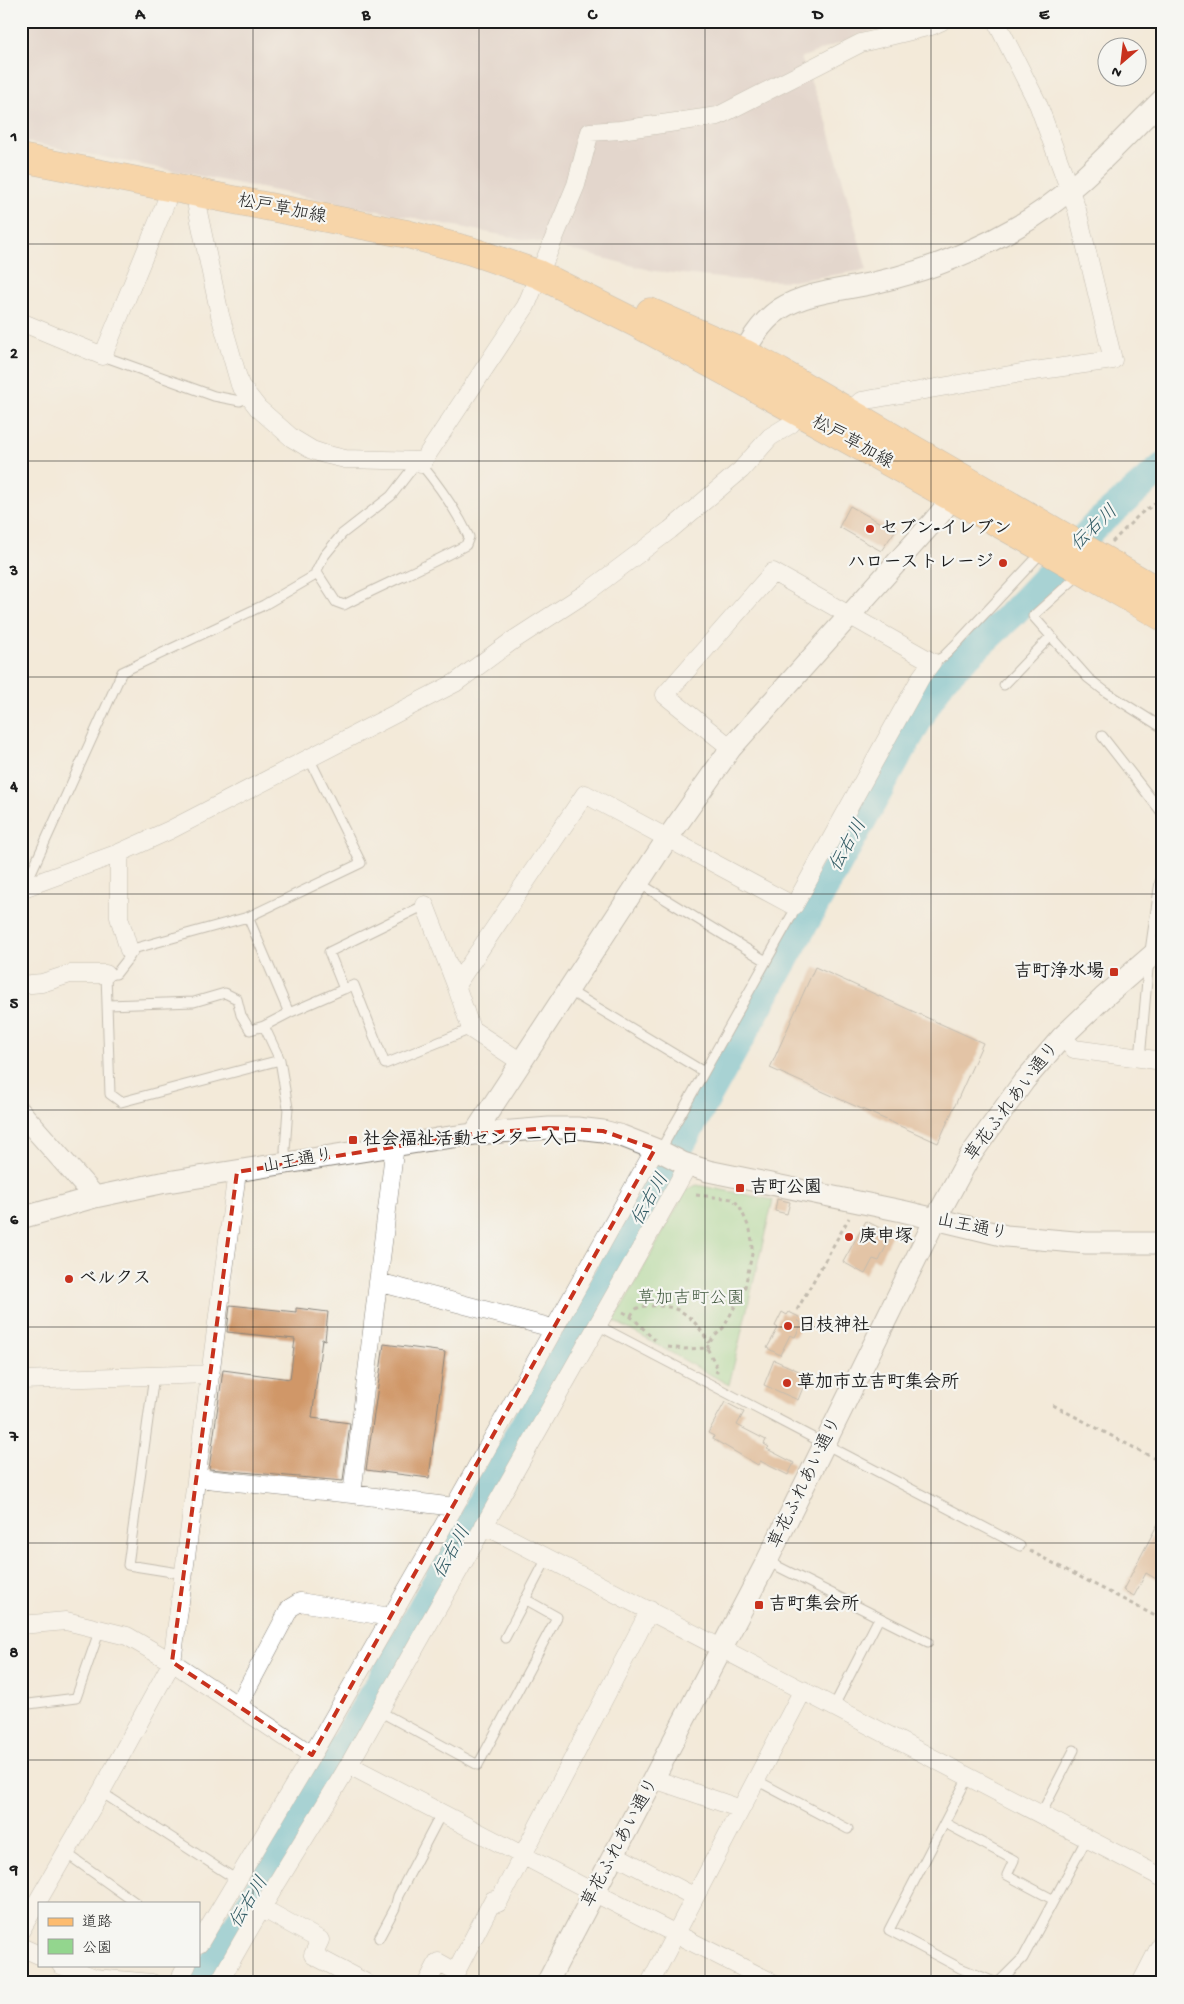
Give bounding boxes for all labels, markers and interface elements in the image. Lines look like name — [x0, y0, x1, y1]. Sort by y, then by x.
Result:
text: A — [134, 7, 146, 26]
text: B — [361, 7, 371, 26]
text: C — [587, 7, 598, 26]
text: D — [811, 7, 824, 26]
text: E — [1039, 7, 1050, 26]
north arrow — [1096, 38, 1146, 88]
text: N — [1109, 62, 1125, 81]
text: 1 — [10, 129, 17, 148]
street label: 松戸草加線 — [236, 190, 328, 229]
text: 2 — [10, 346, 18, 365]
street label: 松戸草加線 — [808, 411, 897, 474]
water label: 伝右川 — [1067, 501, 1123, 557]
place label: セブン-イレブン — [880, 518, 1012, 540]
marker: セブン-イレブン — [864, 523, 876, 535]
place label: ハローストレージ — [848, 553, 993, 574]
marker: ハローストレージ — [997, 557, 1009, 569]
text: 3 — [9, 563, 18, 582]
text: 4 — [9, 779, 18, 798]
water label: 伝右川 — [825, 815, 873, 877]
place label: 吉町浄水場 — [1014, 961, 1104, 983]
marker: 吉町浄水場 — [1108, 966, 1120, 978]
text: 5 — [10, 996, 19, 1015]
street label: 草花ふれあい通り — [960, 1038, 1065, 1166]
place label: 社会福祉活動センター入口 — [363, 1129, 579, 1151]
marker: 社会福祉活動センター入口 — [347, 1134, 359, 1146]
street label: 山王通り — [261, 1145, 335, 1179]
water label: 伝右川 — [627, 1169, 675, 1231]
place label: 吉町公園 — [750, 1177, 822, 1199]
marker: 吉町公園 — [734, 1182, 746, 1194]
street label: 山王通り — [935, 1210, 1009, 1246]
text: 6 — [10, 1212, 19, 1231]
place label: 庚申塚 — [859, 1226, 913, 1248]
marker: 庚申塚 — [843, 1231, 855, 1243]
place label: ベルクス — [79, 1269, 151, 1290]
marker: ベルクス — [63, 1273, 75, 1285]
park label: 草加吉町公園 — [637, 1288, 745, 1310]
place label: 日枝神社 — [798, 1315, 870, 1337]
marker: 日枝神社 — [782, 1320, 794, 1332]
place label: 草加市立吉町集会所 — [797, 1372, 959, 1394]
marker: 草加市立吉町集会所 — [781, 1377, 793, 1389]
street label: 草花ふれあい通り — [764, 1413, 847, 1552]
text: 7 — [9, 1429, 19, 1448]
water label: 伝右川 — [429, 1522, 477, 1584]
place label: 吉町集会所 — [769, 1594, 859, 1616]
marker: 吉町集会所 — [753, 1599, 765, 1611]
text: 8 — [10, 1645, 19, 1664]
street label: 草花ふれあい通り — [577, 1774, 664, 1912]
text: 9 — [9, 1862, 18, 1881]
water label: 伝右川 — [225, 1873, 275, 1933]
legend — [38, 1902, 200, 1966]
text: 道路 — [82, 1914, 112, 1932]
text: 公園 — [82, 1940, 112, 1958]

